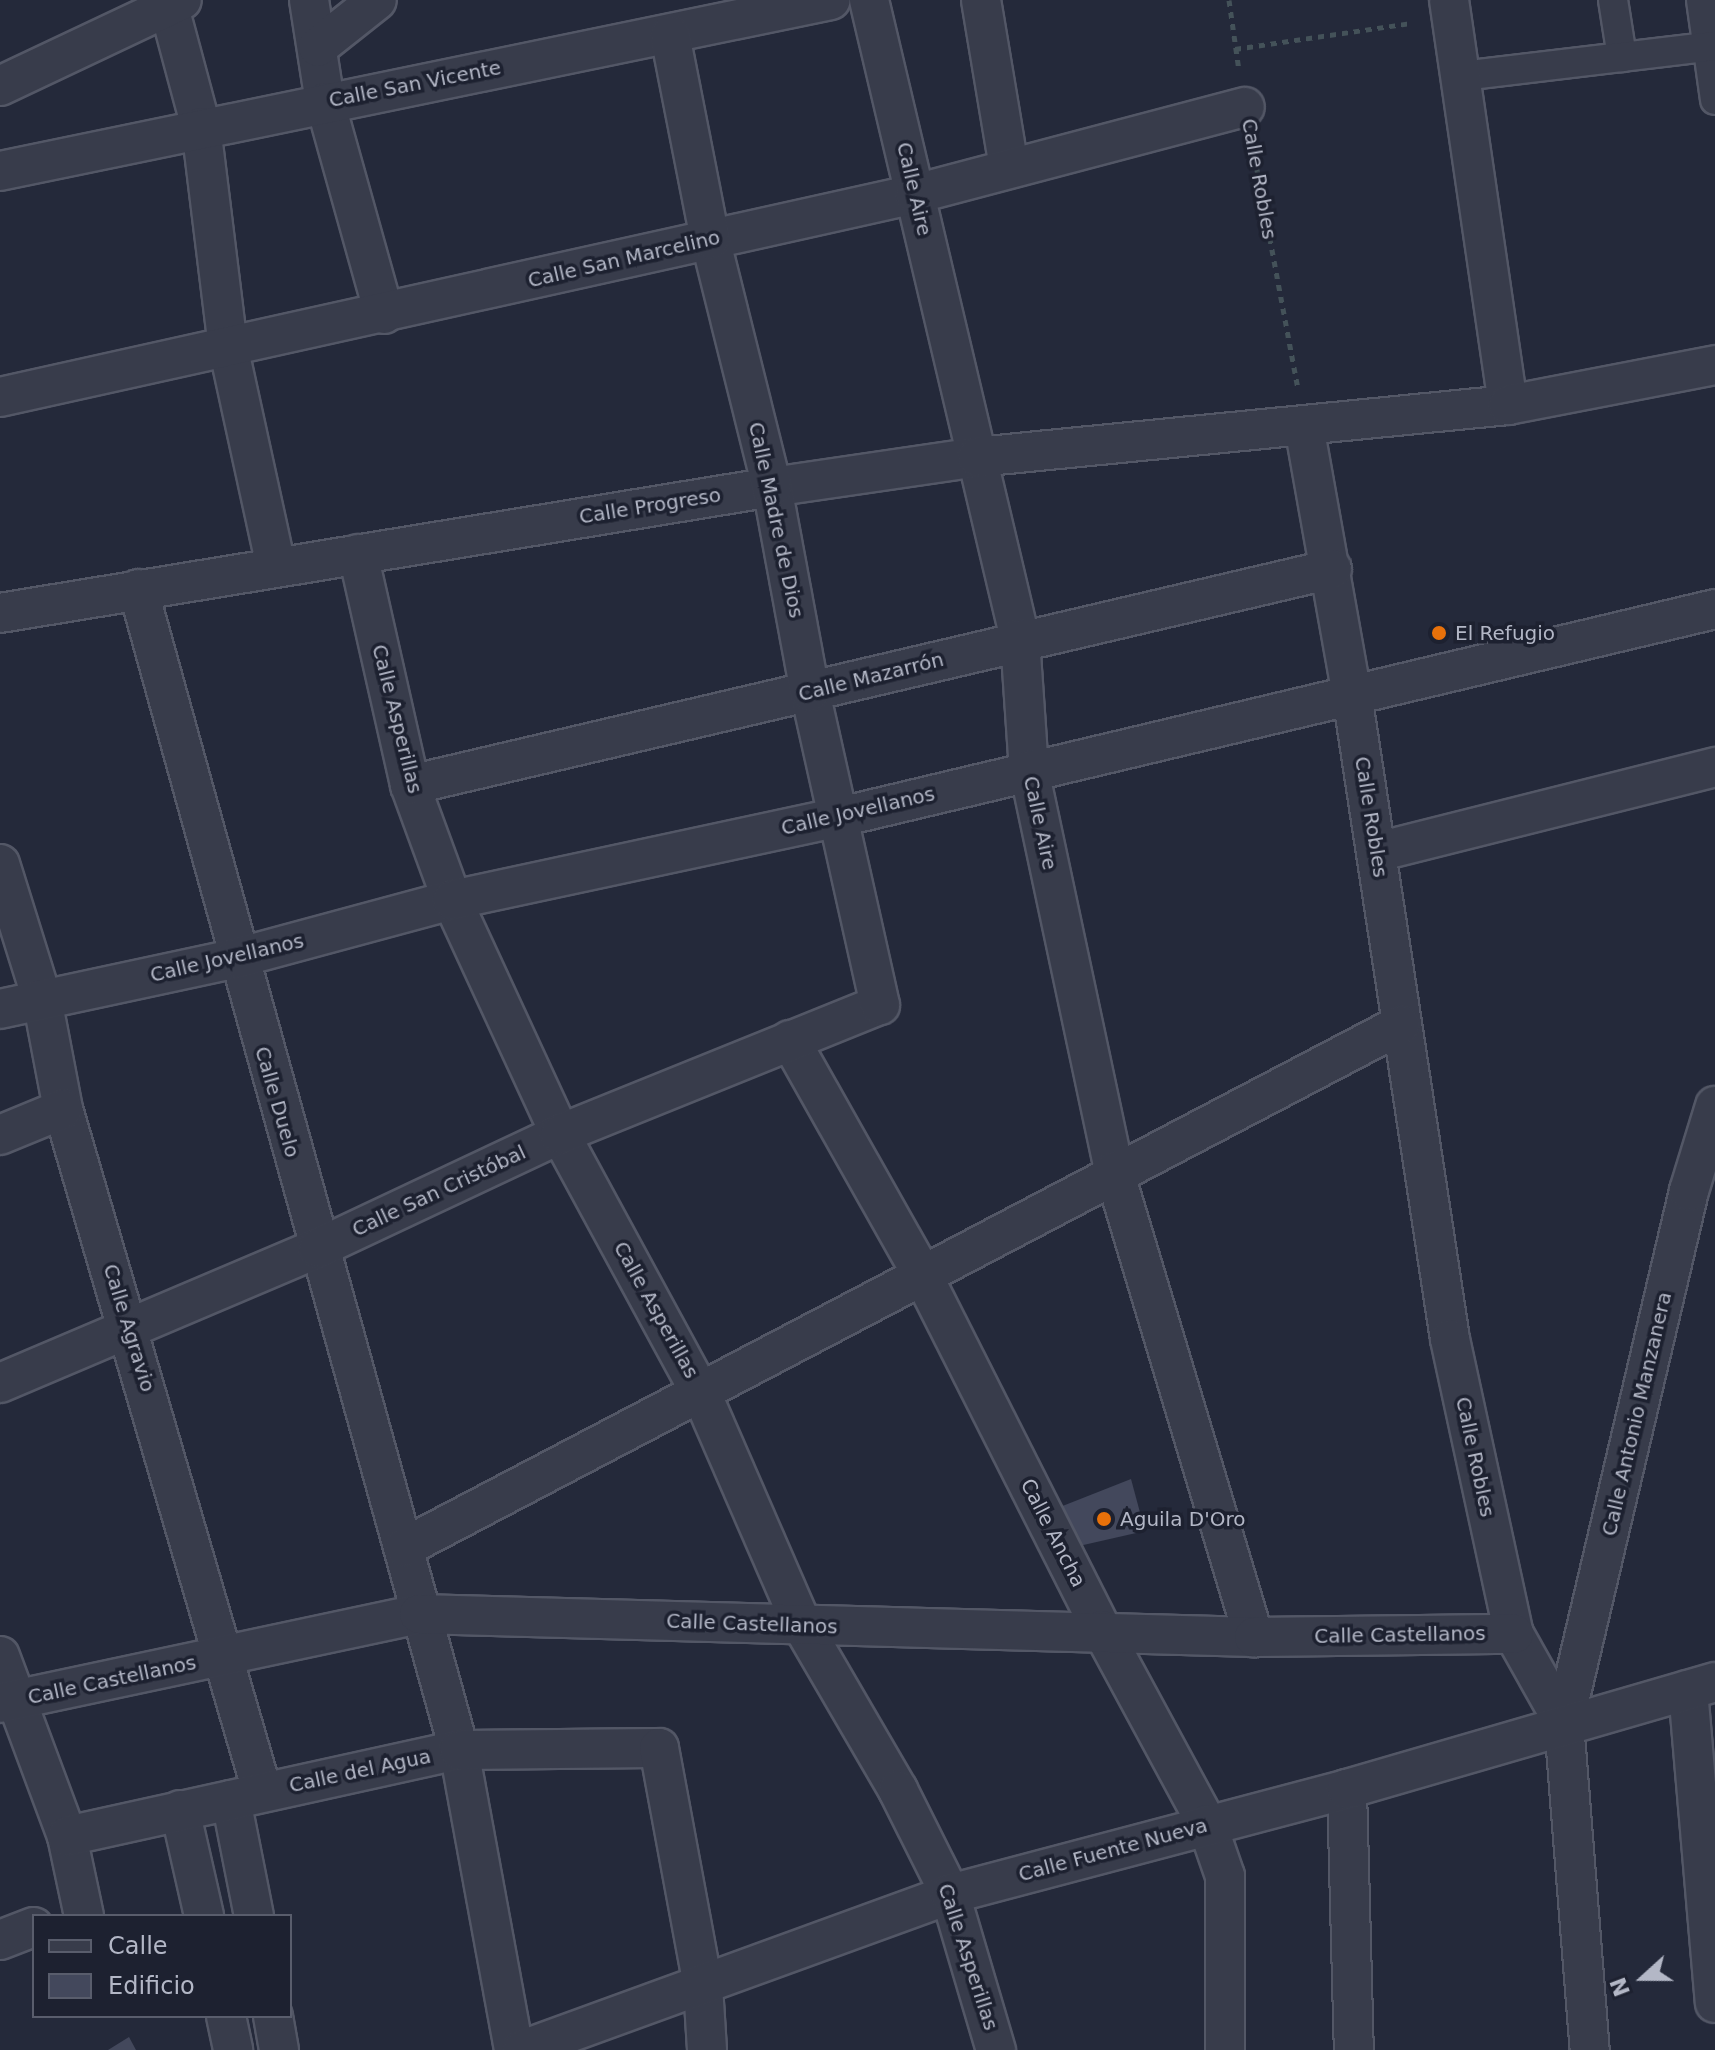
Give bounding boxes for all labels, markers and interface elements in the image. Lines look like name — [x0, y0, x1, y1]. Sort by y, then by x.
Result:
street label: Calle San Vicente — [327, 56, 503, 112]
street label: Calle Robles — [1237, 117, 1281, 241]
street label: Calle Aire — [892, 140, 936, 238]
street label: Calle San Marcelino — [526, 225, 722, 293]
street label: Calle Madre de Dios — [744, 420, 808, 620]
street label: Calle Progreso — [577, 483, 723, 529]
place label: El Refugio — [1455, 621, 1555, 645]
marker: El Refugio — [1430, 624, 1448, 642]
street label: Calle Asperillas — [367, 642, 427, 796]
street label: Calle Mazarrón — [796, 647, 946, 707]
street label: Calle Robles — [1350, 755, 1392, 879]
street label: Calle Aire — [1018, 774, 1062, 872]
street label: Calle Jovellanos — [779, 782, 937, 840]
street label: Calle Jovellanos — [148, 929, 306, 987]
street label: Calle Duelo — [250, 1044, 304, 1160]
street label: Calle San Cristóbal — [348, 1140, 530, 1242]
street label: Calle Asperillas — [608, 1237, 704, 1383]
street label: Calle Agravio — [98, 1261, 160, 1395]
street label: Calle Antonio Manzanera — [1597, 1290, 1677, 1538]
street label: Calle Robles — [1451, 1395, 1499, 1519]
street label: Calle Ancha — [1015, 1475, 1091, 1591]
place label: Aguila D'Oro — [1120, 1507, 1245, 1531]
marker: Aguila D'Oro — [1095, 1510, 1113, 1528]
street label: Calle Castellanos — [666, 1609, 838, 1639]
street label: Calle Castellanos — [1314, 1622, 1486, 1648]
street label: Calle Castellanos — [26, 1650, 198, 1710]
street label: Calle del Agua — [287, 1744, 433, 1798]
street label: Calle Fuente Nueva — [1016, 1813, 1210, 1887]
street label: Calle Asperillas — [933, 1881, 1003, 2033]
legend — [32, 1914, 292, 2018]
text: Calle — [108, 1932, 168, 1960]
north arrow — [1603, 1938, 1683, 2018]
text: Edificio — [108, 1972, 195, 2000]
text: N — [1605, 1974, 1635, 2000]

